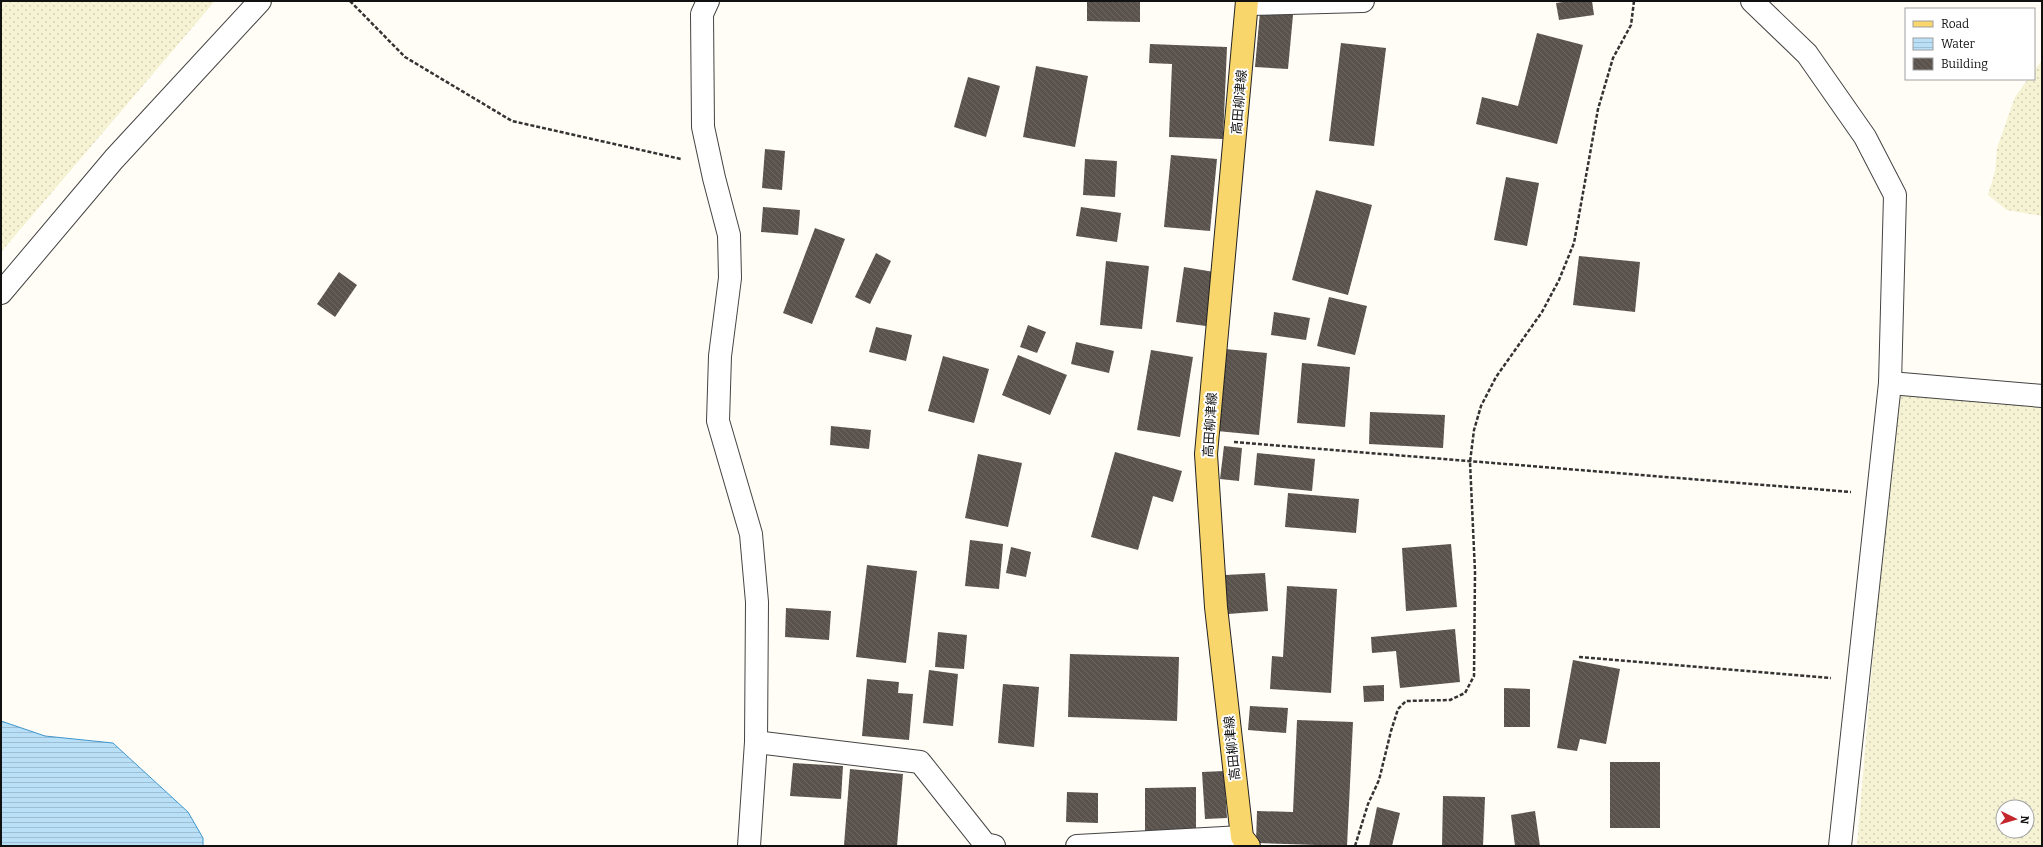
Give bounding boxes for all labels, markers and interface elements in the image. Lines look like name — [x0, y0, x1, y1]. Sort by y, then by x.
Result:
legend — [1905, 8, 2035, 80]
text: Road — [1941, 17, 1969, 31]
text: Water — [1941, 37, 1976, 51]
text: Building — [1941, 57, 1988, 71]
street label: 高田柳津線 — [1229, 69, 1249, 135]
street label: 高田柳津線 — [1200, 392, 1220, 458]
street label: 高田柳津線 — [1221, 715, 1243, 781]
north arrow — [1995, 799, 2035, 839]
text: N — [2018, 815, 2031, 825]

